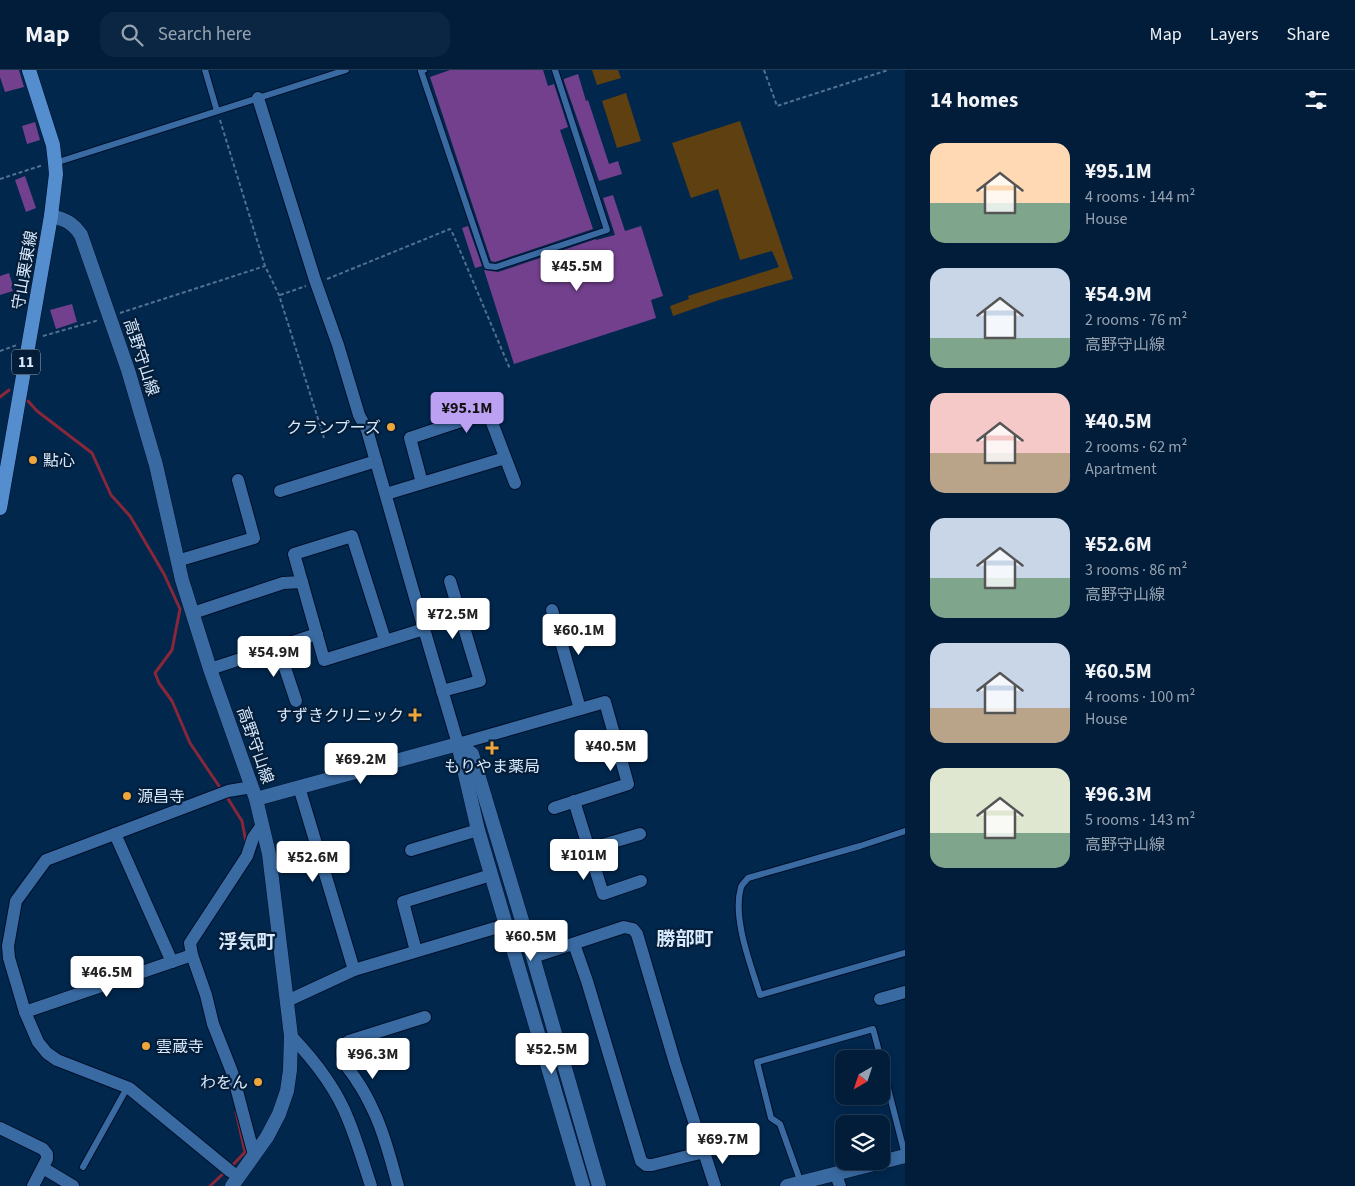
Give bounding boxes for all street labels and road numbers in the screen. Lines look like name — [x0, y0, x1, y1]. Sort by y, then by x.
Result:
street label: 守山栗東線 — [7, 229, 43, 311]
street label: 高野守山線 — [118, 316, 164, 399]
road number: 11 — [12, 350, 40, 374]
street label: 高野守山線 — [232, 704, 278, 787]

